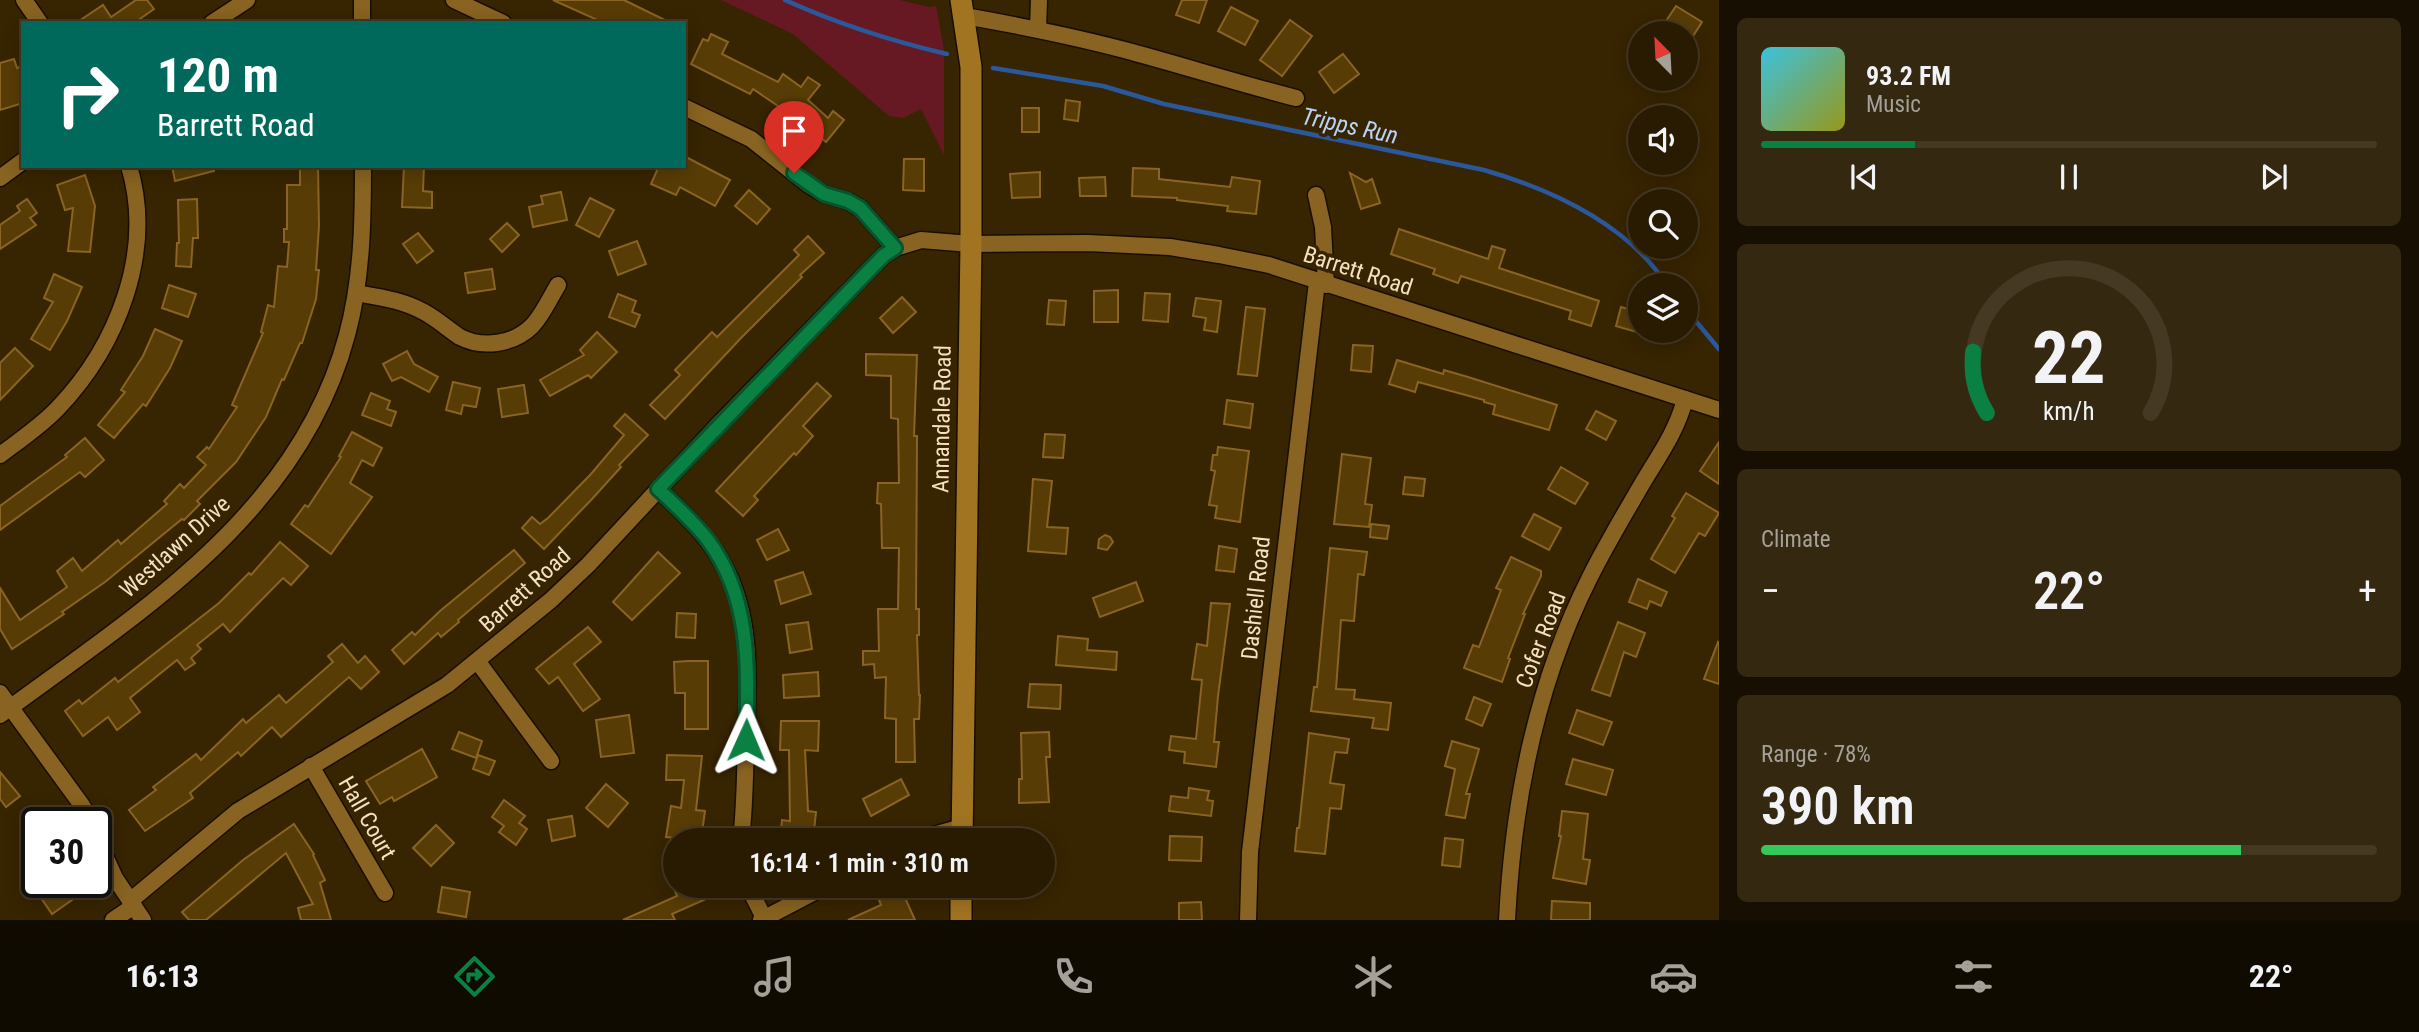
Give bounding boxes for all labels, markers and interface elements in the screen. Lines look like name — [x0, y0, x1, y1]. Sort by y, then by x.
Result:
north arrow — [1628, 21, 1698, 91]
map controls — [1628, 21, 1698, 343]
text: 120 m — [157, 47, 279, 104]
icon: right — [42, 49, 133, 140]
text: 93.2 FM — [1866, 61, 1951, 91]
text: Music — [1866, 91, 1921, 118]
pin — [764, 101, 824, 173]
water label: Tripps Run — [1299, 102, 1401, 150]
button: sound — [1628, 105, 1698, 175]
text: Barrett Road — [157, 106, 315, 144]
icon: arrive — [775, 112, 813, 150]
icon: previous — [1845, 158, 1883, 196]
icon: pause — [2050, 158, 2088, 196]
icon: next — [2255, 158, 2293, 196]
button: search — [1628, 189, 1698, 259]
street label: Barrett Road — [1300, 241, 1416, 301]
button: layers — [1628, 273, 1698, 343]
text: 22 — [2032, 316, 2106, 402]
street label: Annandale Road — [927, 345, 957, 493]
text: km/h — [2043, 397, 2095, 426]
street label: Westlawn Drive — [114, 491, 236, 603]
text: Climate — [1761, 526, 1831, 553]
street label: Dashiell Road — [1236, 535, 1276, 661]
street label: Barrett Road — [474, 542, 576, 638]
text: 22° — [2033, 561, 2105, 622]
text: − — [1761, 569, 1780, 613]
text: + — [2358, 569, 2377, 613]
street label: Cofer Road — [1510, 588, 1572, 692]
position arrow — [709, 703, 783, 777]
text: Range · 78% — [1761, 741, 1871, 768]
street label: Hall Court — [333, 772, 401, 864]
text: 390 km — [1761, 776, 1915, 837]
speed limit sign: 30 — [21, 807, 112, 898]
text: 16:14 · 1 min · 310 m — [749, 848, 969, 878]
icon: directions — [450, 952, 499, 1001]
icon: music — [750, 952, 799, 1001]
icon: phone — [1049, 952, 1098, 1001]
icon: climate — [1349, 952, 1398, 1001]
icon: car — [1649, 952, 1698, 1001]
icon: filters — [1949, 952, 1998, 1001]
text: 16:13 — [125, 957, 199, 995]
text: 22° — [2249, 957, 2294, 995]

